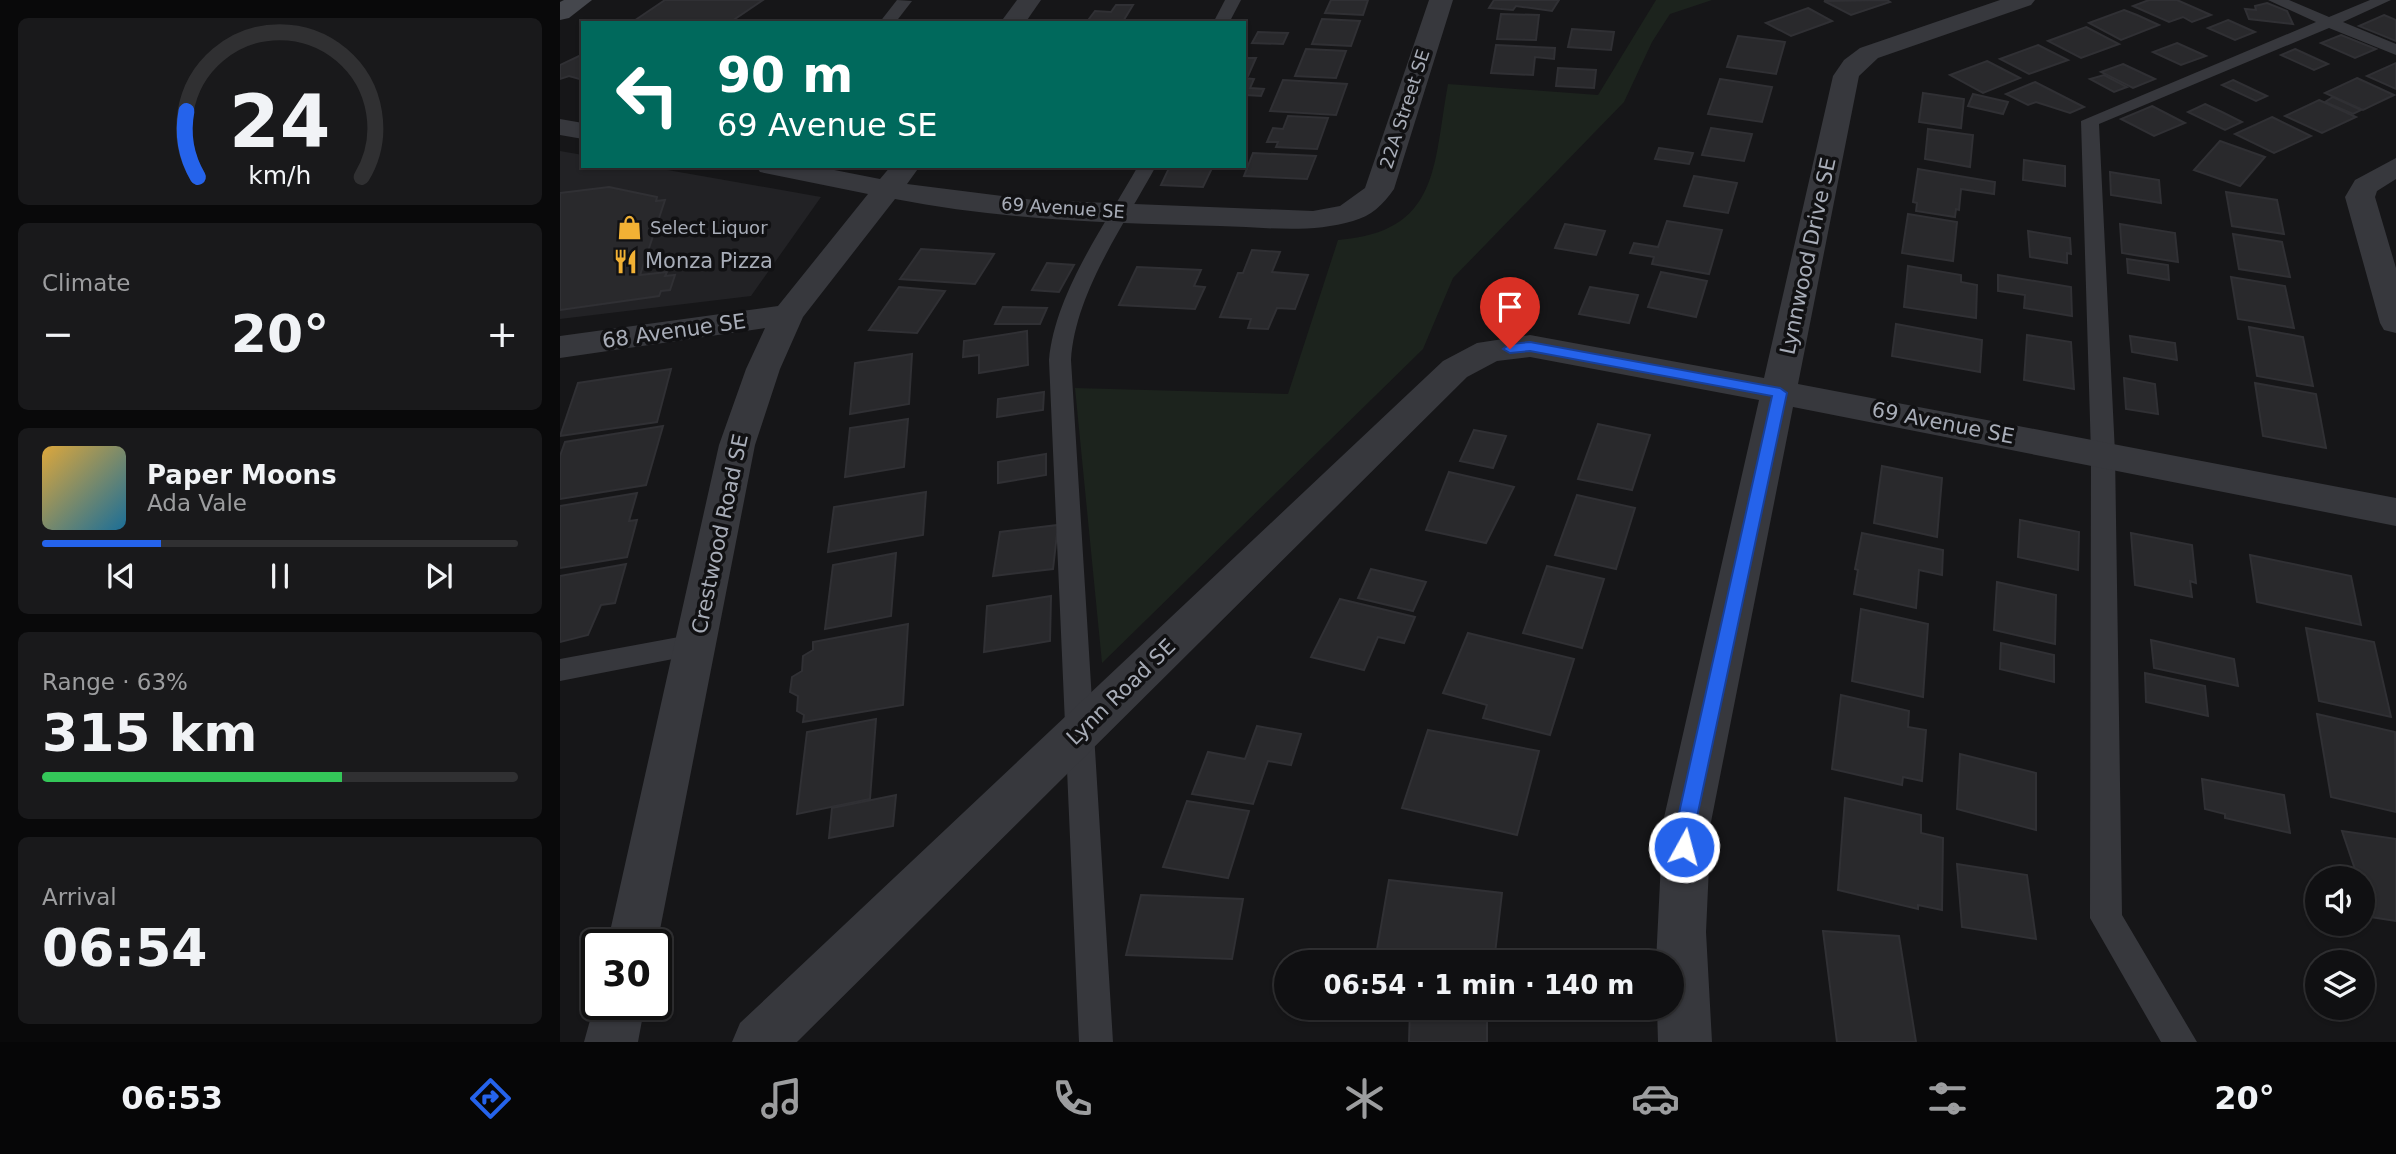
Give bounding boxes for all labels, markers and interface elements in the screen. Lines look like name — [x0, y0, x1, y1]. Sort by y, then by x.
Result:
text: 90 m — [717, 47, 853, 104]
street label: 22A Street SE — [1375, 47, 1434, 171]
icon: left — [602, 49, 693, 140]
text: 24 — [229, 80, 331, 165]
text: 69 Avenue SE — [717, 106, 937, 144]
street label: Lynnwood Drive SE — [1775, 155, 1841, 357]
text: km/h — [248, 161, 312, 190]
street label: 69 Avenue SE — [1000, 193, 1126, 222]
shop icon: Select Liquor — [616, 214, 644, 242]
place label: Select Liquor — [650, 217, 768, 238]
restaurant icon: Monza Pizza — [611, 247, 639, 275]
place label: Monza Pizza — [645, 249, 773, 273]
text: Climate — [42, 270, 131, 296]
pin — [1480, 277, 1540, 349]
icon: arrive — [1491, 288, 1529, 326]
text: 20° — [231, 304, 329, 364]
street label: 68 Avenue SE — [601, 309, 747, 353]
text: − — [42, 312, 74, 356]
text: + — [486, 312, 518, 356]
street label: 69 Avenue SE — [1870, 397, 2016, 449]
street label: Crestwood Road SE — [687, 432, 753, 636]
text: Paper Moons — [147, 460, 337, 490]
text: Ada Vale — [147, 490, 247, 516]
icon: previous — [102, 557, 140, 595]
icon: pause — [261, 557, 299, 595]
icon: next — [420, 557, 458, 595]
street label: Lynn Road SE — [1062, 634, 1180, 750]
text: Range · 63% — [42, 669, 188, 695]
text: 315 km — [42, 703, 257, 763]
position arrow — [1647, 810, 1721, 884]
map controls — [2305, 866, 2375, 1020]
button: sound — [2305, 866, 2375, 936]
text: Arrival — [42, 884, 117, 910]
text: 06:54 — [42, 918, 208, 978]
speed limit sign: 30 — [581, 929, 672, 1020]
button: layers — [2305, 950, 2375, 1020]
text: 06:54 · 1 min · 140 m — [1324, 970, 1634, 1000]
icon: directions — [466, 1074, 515, 1123]
icon: music — [757, 1074, 806, 1123]
icon: phone — [1048, 1074, 1097, 1123]
icon: climate — [1340, 1074, 1389, 1123]
icon: car — [1631, 1074, 1680, 1123]
icon: filters — [1923, 1074, 1972, 1123]
text: 06:53 — [121, 1079, 223, 1117]
text: 20° — [2214, 1079, 2275, 1117]

